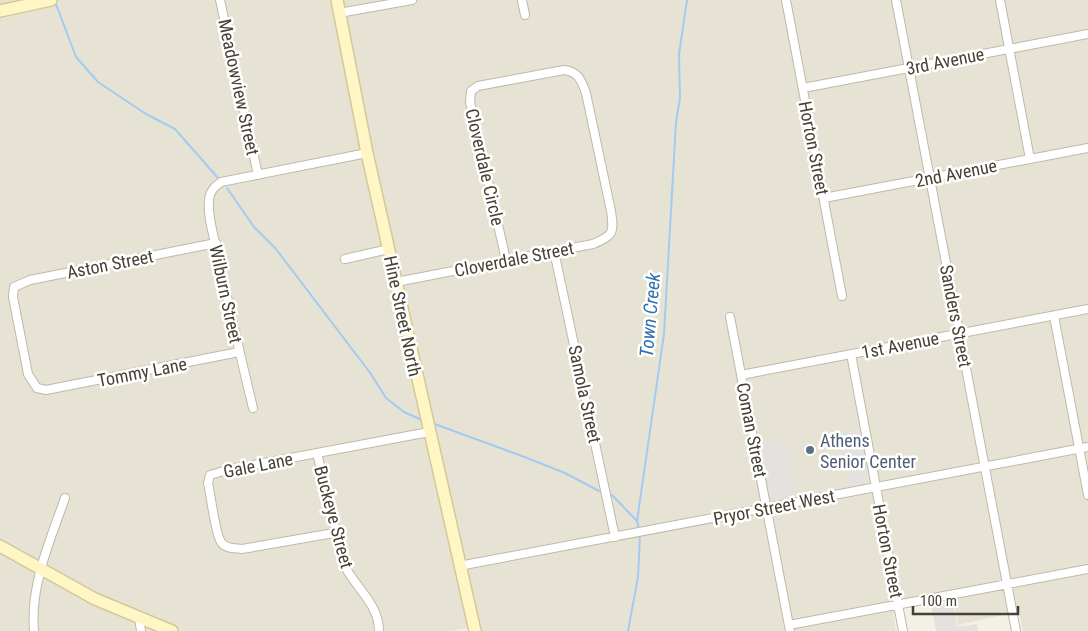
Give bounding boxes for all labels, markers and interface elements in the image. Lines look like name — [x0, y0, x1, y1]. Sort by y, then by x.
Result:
street label: Meadowview Street — [214, 17, 264, 157]
street label: 3rd Avenue — [904, 43, 986, 79]
street label: Horton Street — [795, 99, 833, 197]
street label: Cloverdale Circle — [461, 106, 509, 228]
street label: 2nd Avenue — [914, 155, 998, 191]
street label: Cloverdale Street — [453, 237, 575, 281]
street label: Wilburn Street — [205, 243, 247, 345]
street label: Aston Street — [65, 245, 155, 283]
street label: Hine Street North — [380, 254, 426, 378]
street label: Sanders Street — [936, 263, 976, 369]
water label: Town Creek — [635, 271, 665, 358]
street label: 1st Avenue — [860, 327, 940, 363]
street label: Samola Street — [564, 343, 606, 445]
street label: Tommy Lane — [96, 353, 188, 391]
street label: Coman Street — [732, 381, 772, 479]
place label: Athens Senior Center — [820, 430, 916, 472]
marker: Athens Senior Center — [804, 444, 816, 456]
street label: Gale Lane — [221, 448, 295, 482]
street label: Buckeye Street — [310, 463, 358, 571]
street label: Pryor Street West — [711, 485, 837, 529]
street label: Horton Street — [869, 502, 907, 600]
scale bar — [913, 584, 1018, 616]
text: 100 m — [920, 592, 957, 610]

